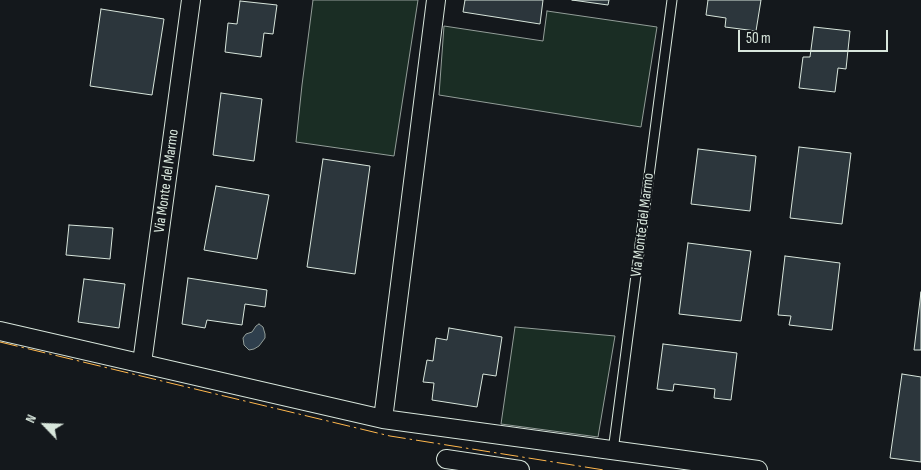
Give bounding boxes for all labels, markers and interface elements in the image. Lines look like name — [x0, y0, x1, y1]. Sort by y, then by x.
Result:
scale bar — [741, 20, 891, 52]
text: 50 m — [746, 29, 771, 48]
street label: Via Monte del Marmo — [151, 128, 183, 234]
street label: Via Monte del Marmo — [628, 172, 658, 278]
north arrow — [20, 400, 70, 450]
text: N — [22, 412, 40, 426]

